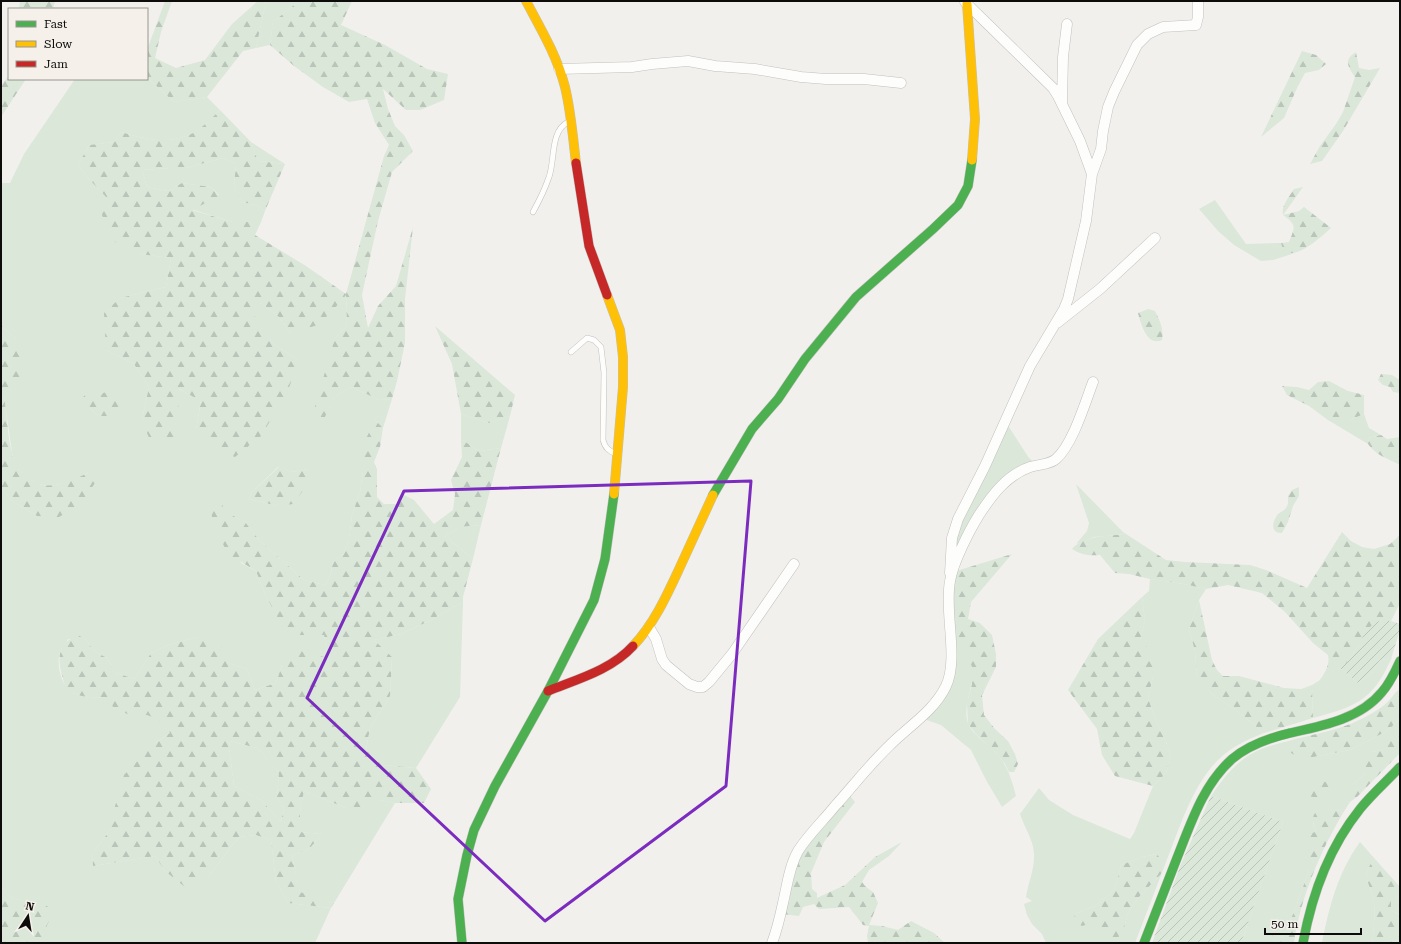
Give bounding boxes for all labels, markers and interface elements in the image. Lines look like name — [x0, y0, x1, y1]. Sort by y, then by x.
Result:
legend — [8, 8, 148, 80]
text: Fast — [44, 17, 68, 31]
text: Slow — [44, 37, 72, 51]
text: Jam — [44, 57, 68, 71]
north arrow — [8, 896, 48, 936]
text: N — [24, 899, 36, 914]
scale bar — [1265, 910, 1361, 936]
text: 50 m — [1271, 917, 1298, 931]

